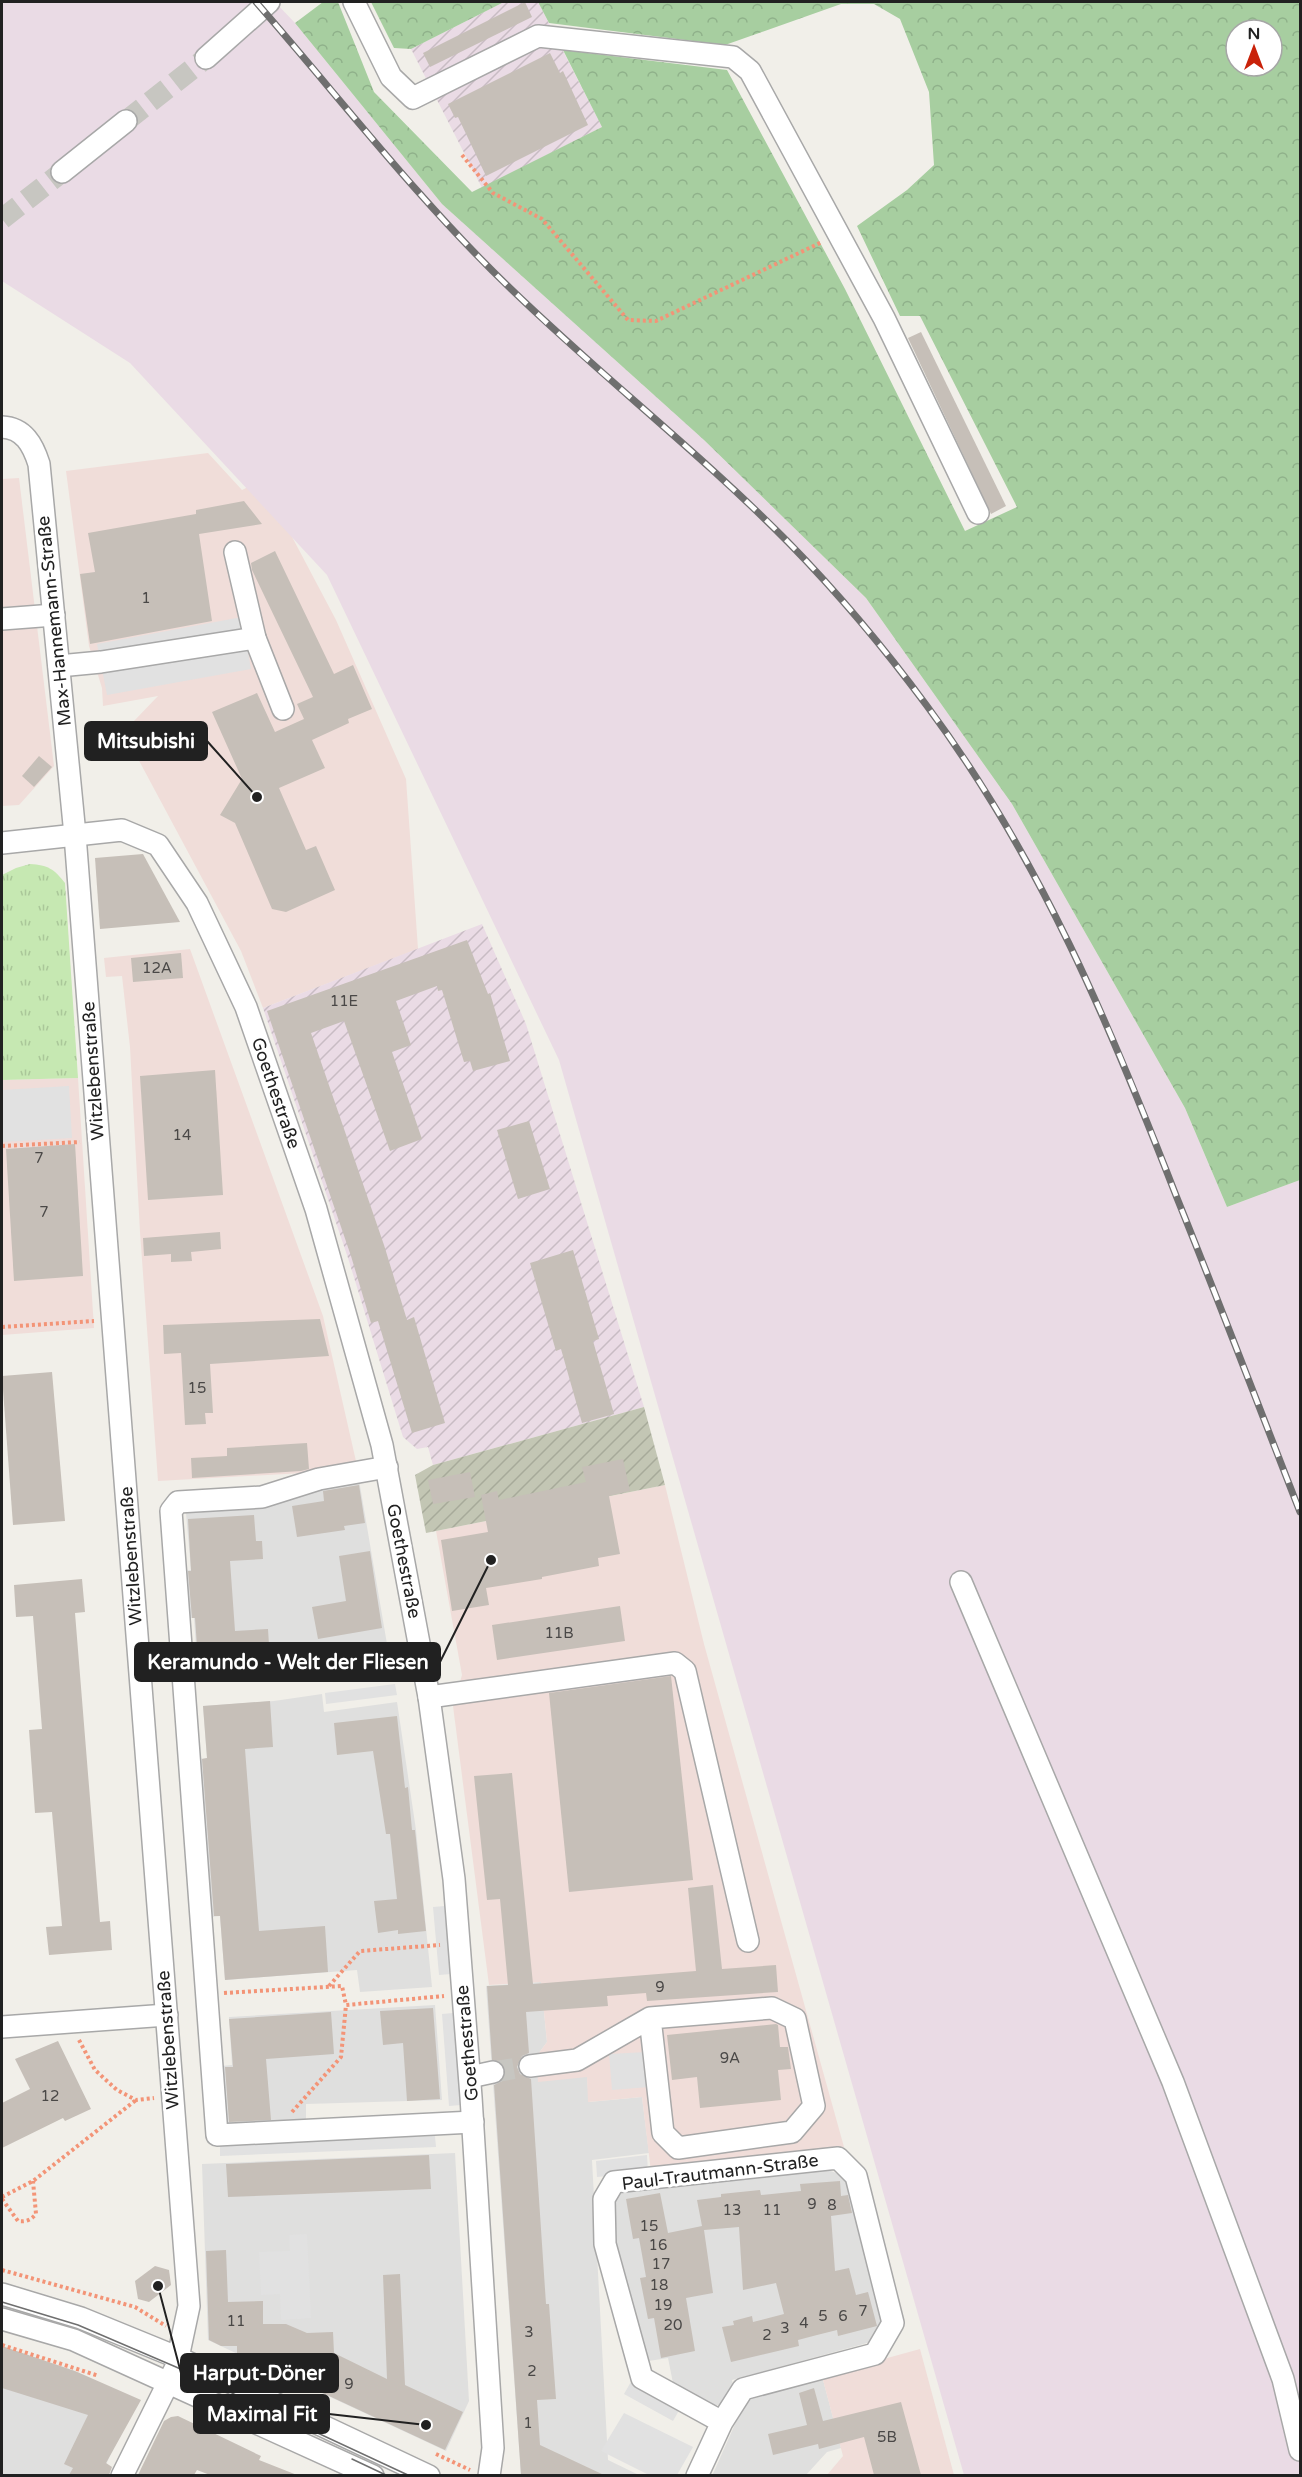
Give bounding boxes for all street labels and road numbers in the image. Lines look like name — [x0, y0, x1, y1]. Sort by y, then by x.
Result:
street label: Max-Hannemann-Straße — [32, 515, 76, 727]
street label: Witzlebenstraße — [77, 1001, 109, 1141]
street label: Goethestraße — [247, 1034, 305, 1152]
street label: Witzlebenstraße — [115, 1486, 147, 1626]
street label: Goethestraße — [382, 1502, 426, 1620]
street label: Witzlebenstraße — [152, 1970, 184, 2110]
street label: Goethestraße — [451, 1984, 483, 2102]
street label: Paul-Trautmann-Straße — [620, 2149, 820, 2195]

